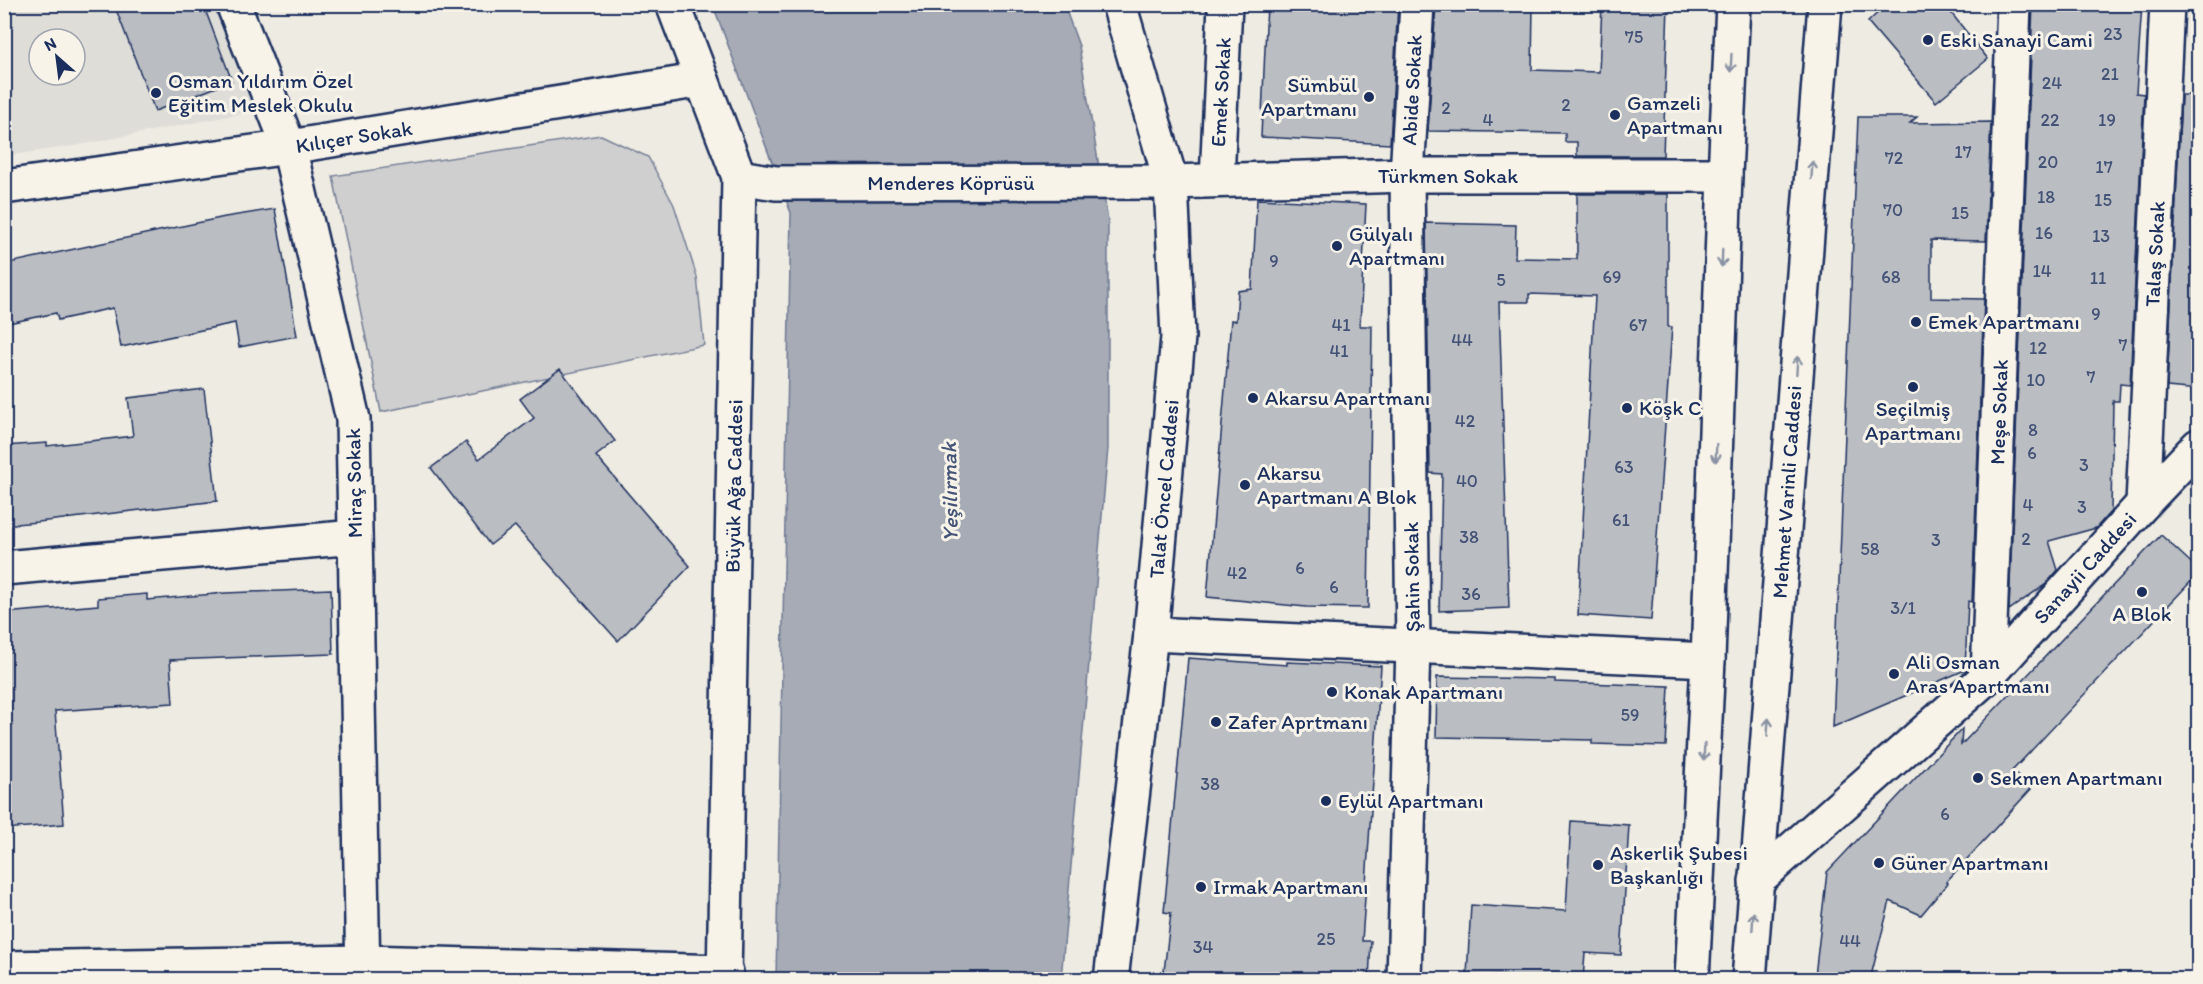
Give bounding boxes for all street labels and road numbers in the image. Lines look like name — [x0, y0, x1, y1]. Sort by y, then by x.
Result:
street label: Abide Sokak — [1396, 34, 1427, 146]
street label: Emek Sokak — [1205, 36, 1236, 147]
street label: Kılıçer Sokak — [294, 115, 414, 158]
street label: Türkmen Sokak — [1378, 163, 1518, 188]
street label: Menderes Köprüsü — [867, 170, 1035, 195]
street label: Talaş Sokak — [2139, 200, 2170, 308]
street label: Meşe Sokak — [1984, 359, 2013, 465]
street label: Mehmet Varinli Caddesi — [1767, 385, 1806, 599]
street label: Büyük Ağa Caddesi — [719, 399, 748, 573]
street label: Talat Öncel Caddesi — [1143, 399, 1184, 579]
street label: Miraç Sokak — [340, 428, 367, 538]
street label: Sanayii Caddesi — [2028, 507, 2141, 629]
street label: Şahin Sokak — [1398, 521, 1425, 632]

